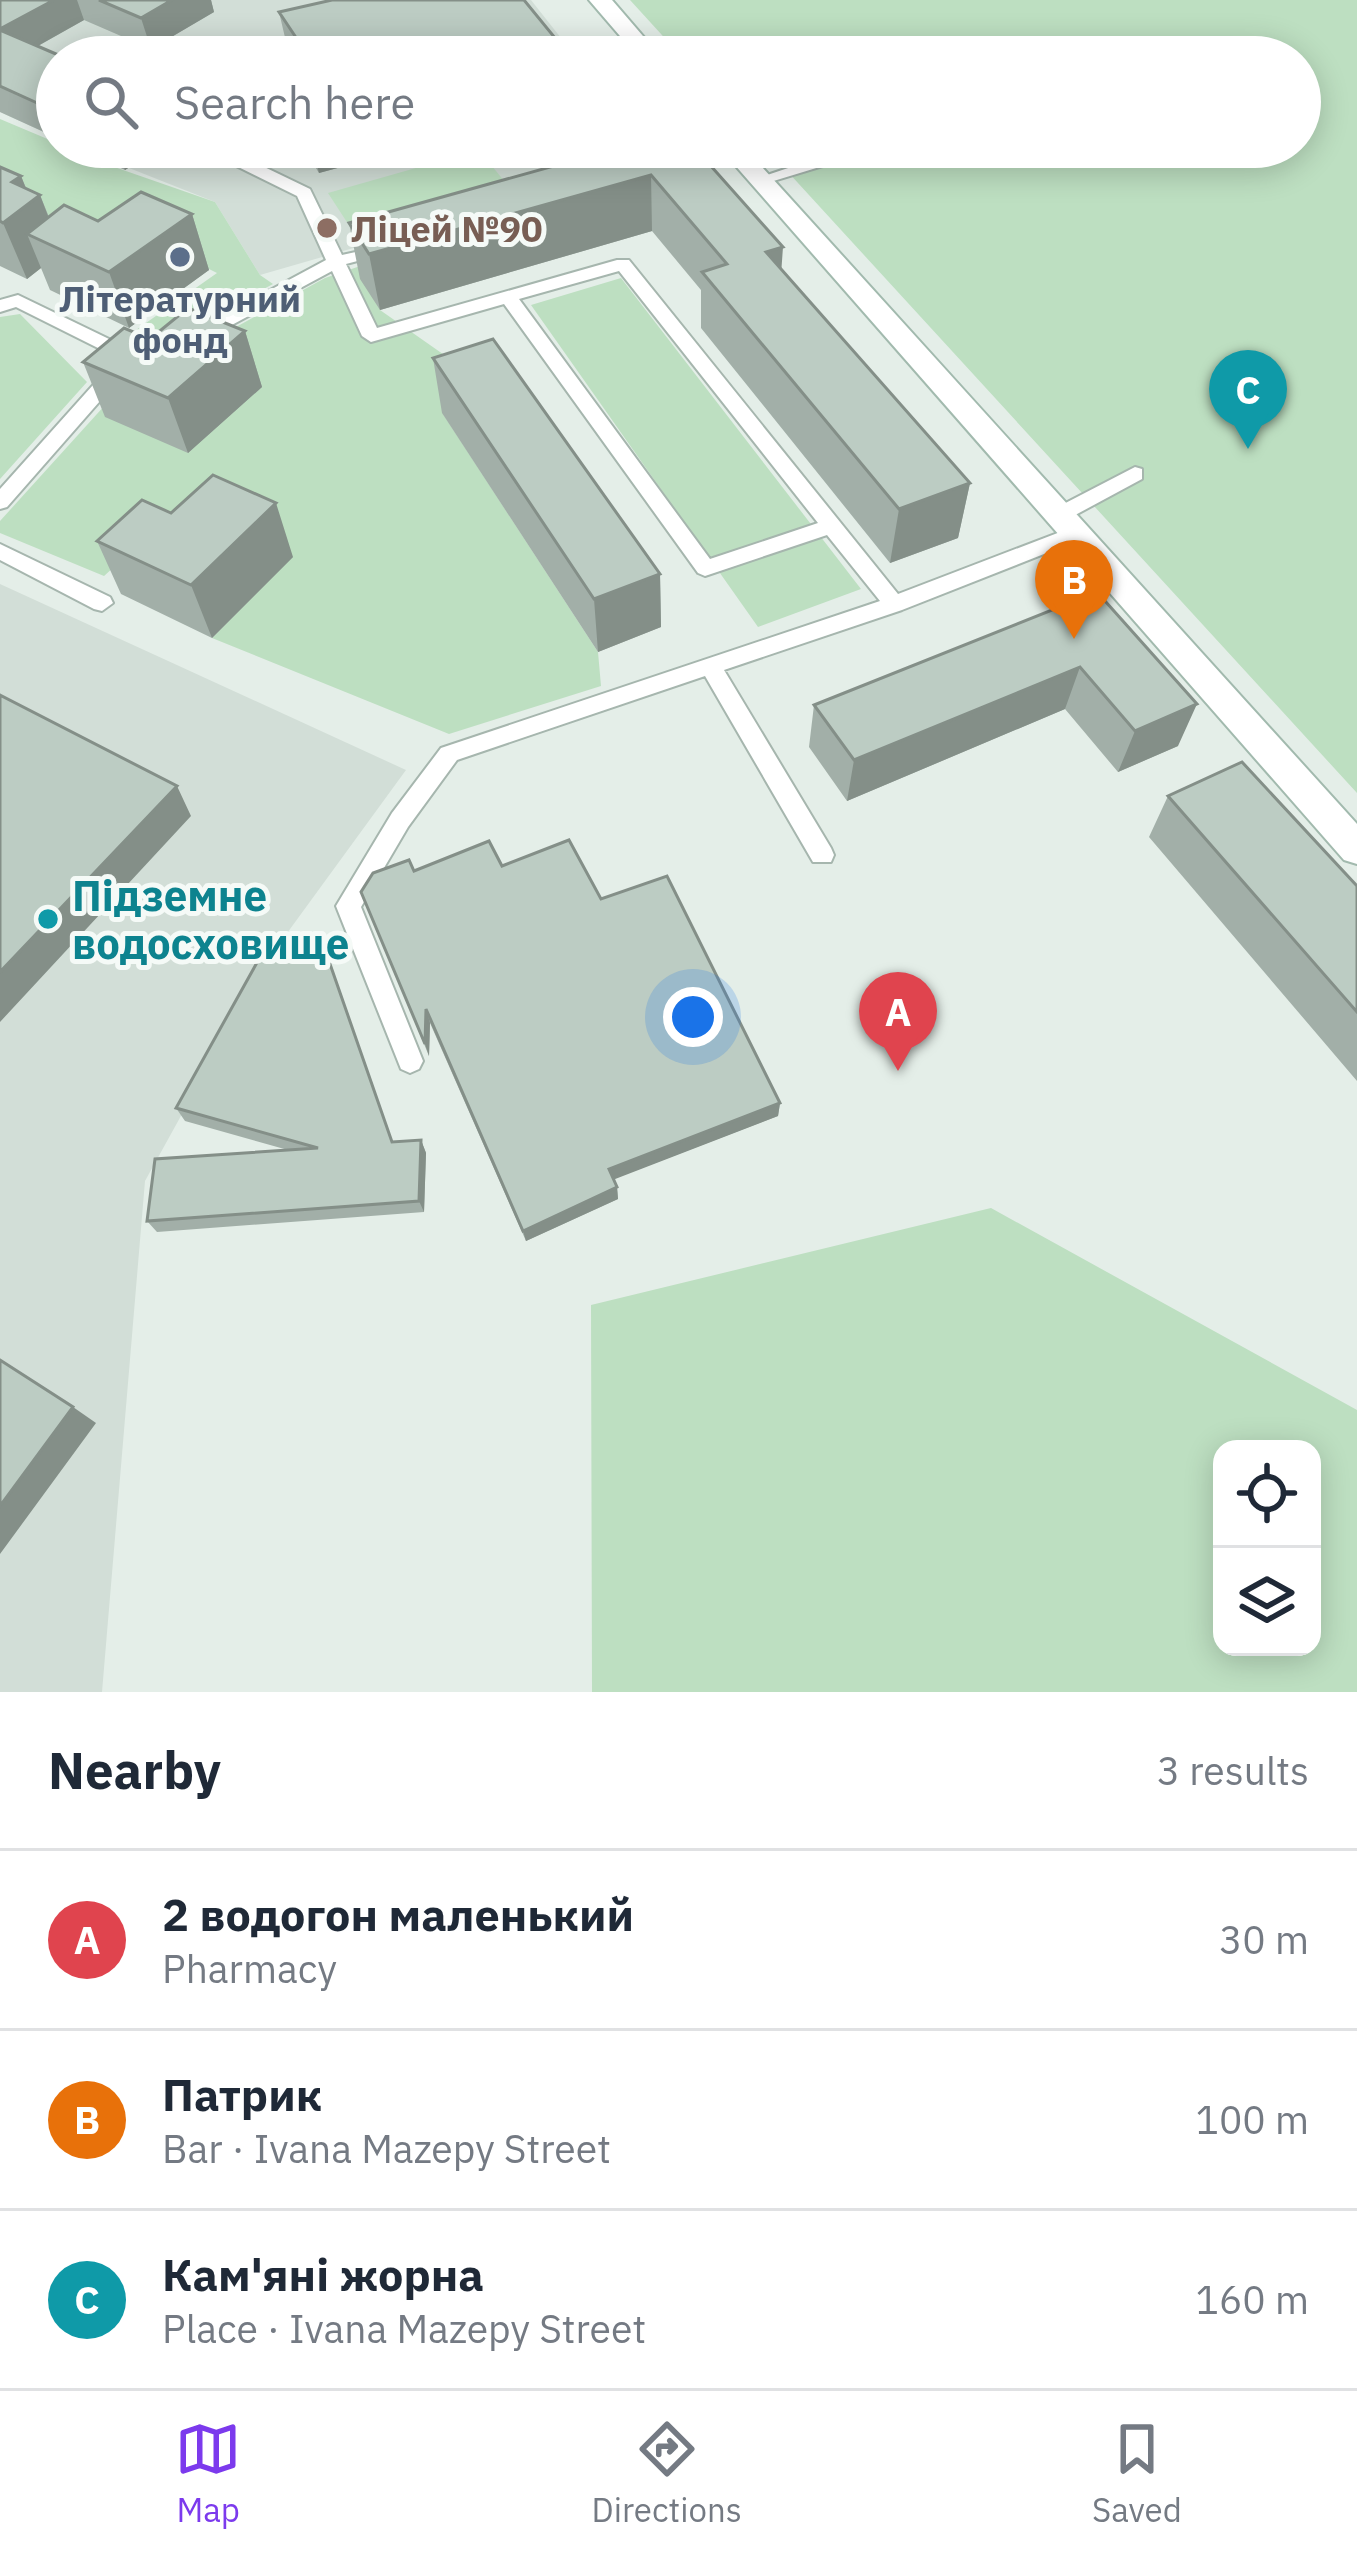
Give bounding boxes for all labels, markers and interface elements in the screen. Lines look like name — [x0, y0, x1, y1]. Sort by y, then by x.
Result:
search box — [36, 36, 1321, 168]
icon: search — [78, 69, 144, 135]
text: Search here — [174, 73, 415, 131]
place label: Ліцей №90 — [351, 205, 543, 252]
marker: Ліцей №90 — [314, 215, 340, 241]
marker: Літературний фонд — [167, 244, 193, 270]
place label: Літературний фонд — [59, 275, 301, 363]
pin: C — [1209, 350, 1287, 449]
pin: B — [1035, 540, 1113, 639]
place label: Підземне водосховище — [72, 868, 349, 971]
marker: Підземне водосховище — [35, 906, 61, 932]
pin: A — [859, 972, 937, 1071]
your location — [663, 987, 723, 1047]
map controls — [1213, 1440, 1321, 1656]
button: locate — [1213, 1440, 1321, 1548]
button: layers — [1213, 1548, 1321, 1656]
text: Nearby — [48, 1737, 221, 1803]
text: 3 results — [1157, 1745, 1309, 1796]
text: 2 водогон маленький — [162, 1885, 634, 1943]
text: A — [74, 1914, 100, 1965]
text: 30 m — [1219, 1914, 1309, 1965]
text: Pharmacy — [162, 1943, 337, 1994]
text: Патрик — [162, 2065, 322, 2123]
text: B — [74, 2094, 100, 2145]
text: 100 m — [1196, 2094, 1309, 2145]
text: Bar · Ivana Mazepy Street — [162, 2123, 611, 2174]
text: Кам'яні жорна — [162, 2245, 484, 2303]
text: C — [74, 2274, 100, 2325]
text: 160 m — [1196, 2274, 1309, 2325]
text: Place · Ivana Mazepy Street — [162, 2303, 646, 2354]
tab: Map — [175, 2416, 241, 2531]
tab: Directions — [592, 2416, 742, 2531]
tab: Saved — [1092, 2416, 1182, 2531]

